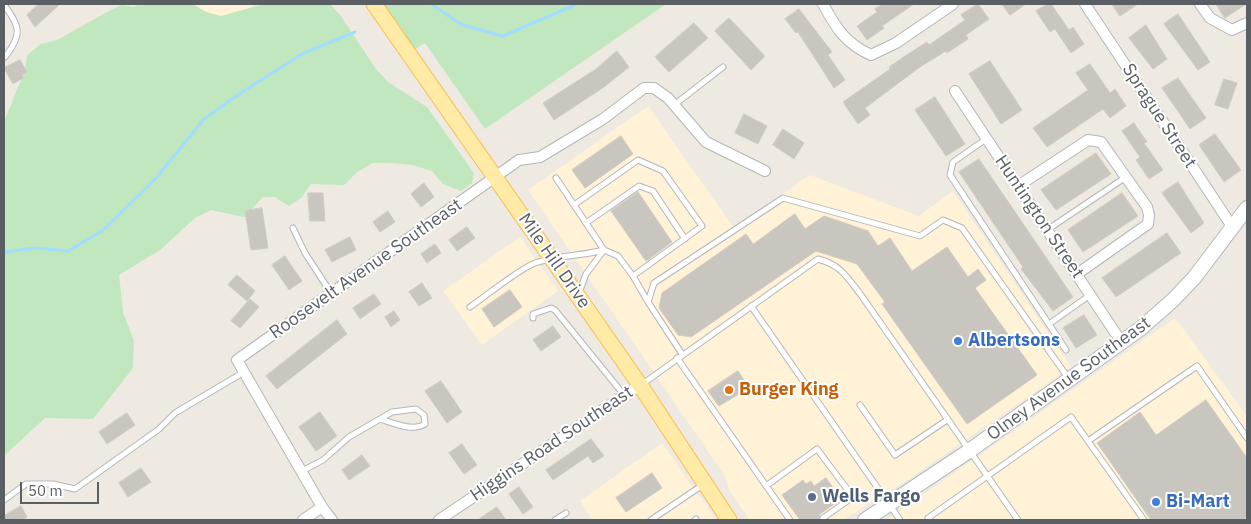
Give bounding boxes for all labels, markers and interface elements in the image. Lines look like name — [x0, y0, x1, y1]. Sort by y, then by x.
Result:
street label: Sprague Street — [1117, 60, 1201, 172]
street label: Huntington Street — [990, 151, 1088, 283]
street label: Roosevelt Avenue Southeast — [266, 194, 466, 344]
street label: Mile Hill Drive — [513, 209, 595, 313]
street label: Olney Avenue Southeast — [983, 312, 1155, 446]
place label: Albertsons — [968, 330, 1060, 352]
marker: Albertsons — [952, 335, 964, 347]
place label: Burger King — [739, 379, 839, 401]
street label: Higgins Road Southeast — [467, 382, 637, 506]
marker: Burger King — [723, 384, 735, 396]
scale bar — [22, 472, 101, 504]
text: 50 m — [28, 481, 63, 500]
place label: Wells Fargo — [822, 486, 920, 508]
marker: Wells Fargo — [806, 491, 818, 503]
place label: Bi-Mart — [1166, 491, 1230, 513]
marker: Bi-Mart — [1150, 496, 1162, 508]

